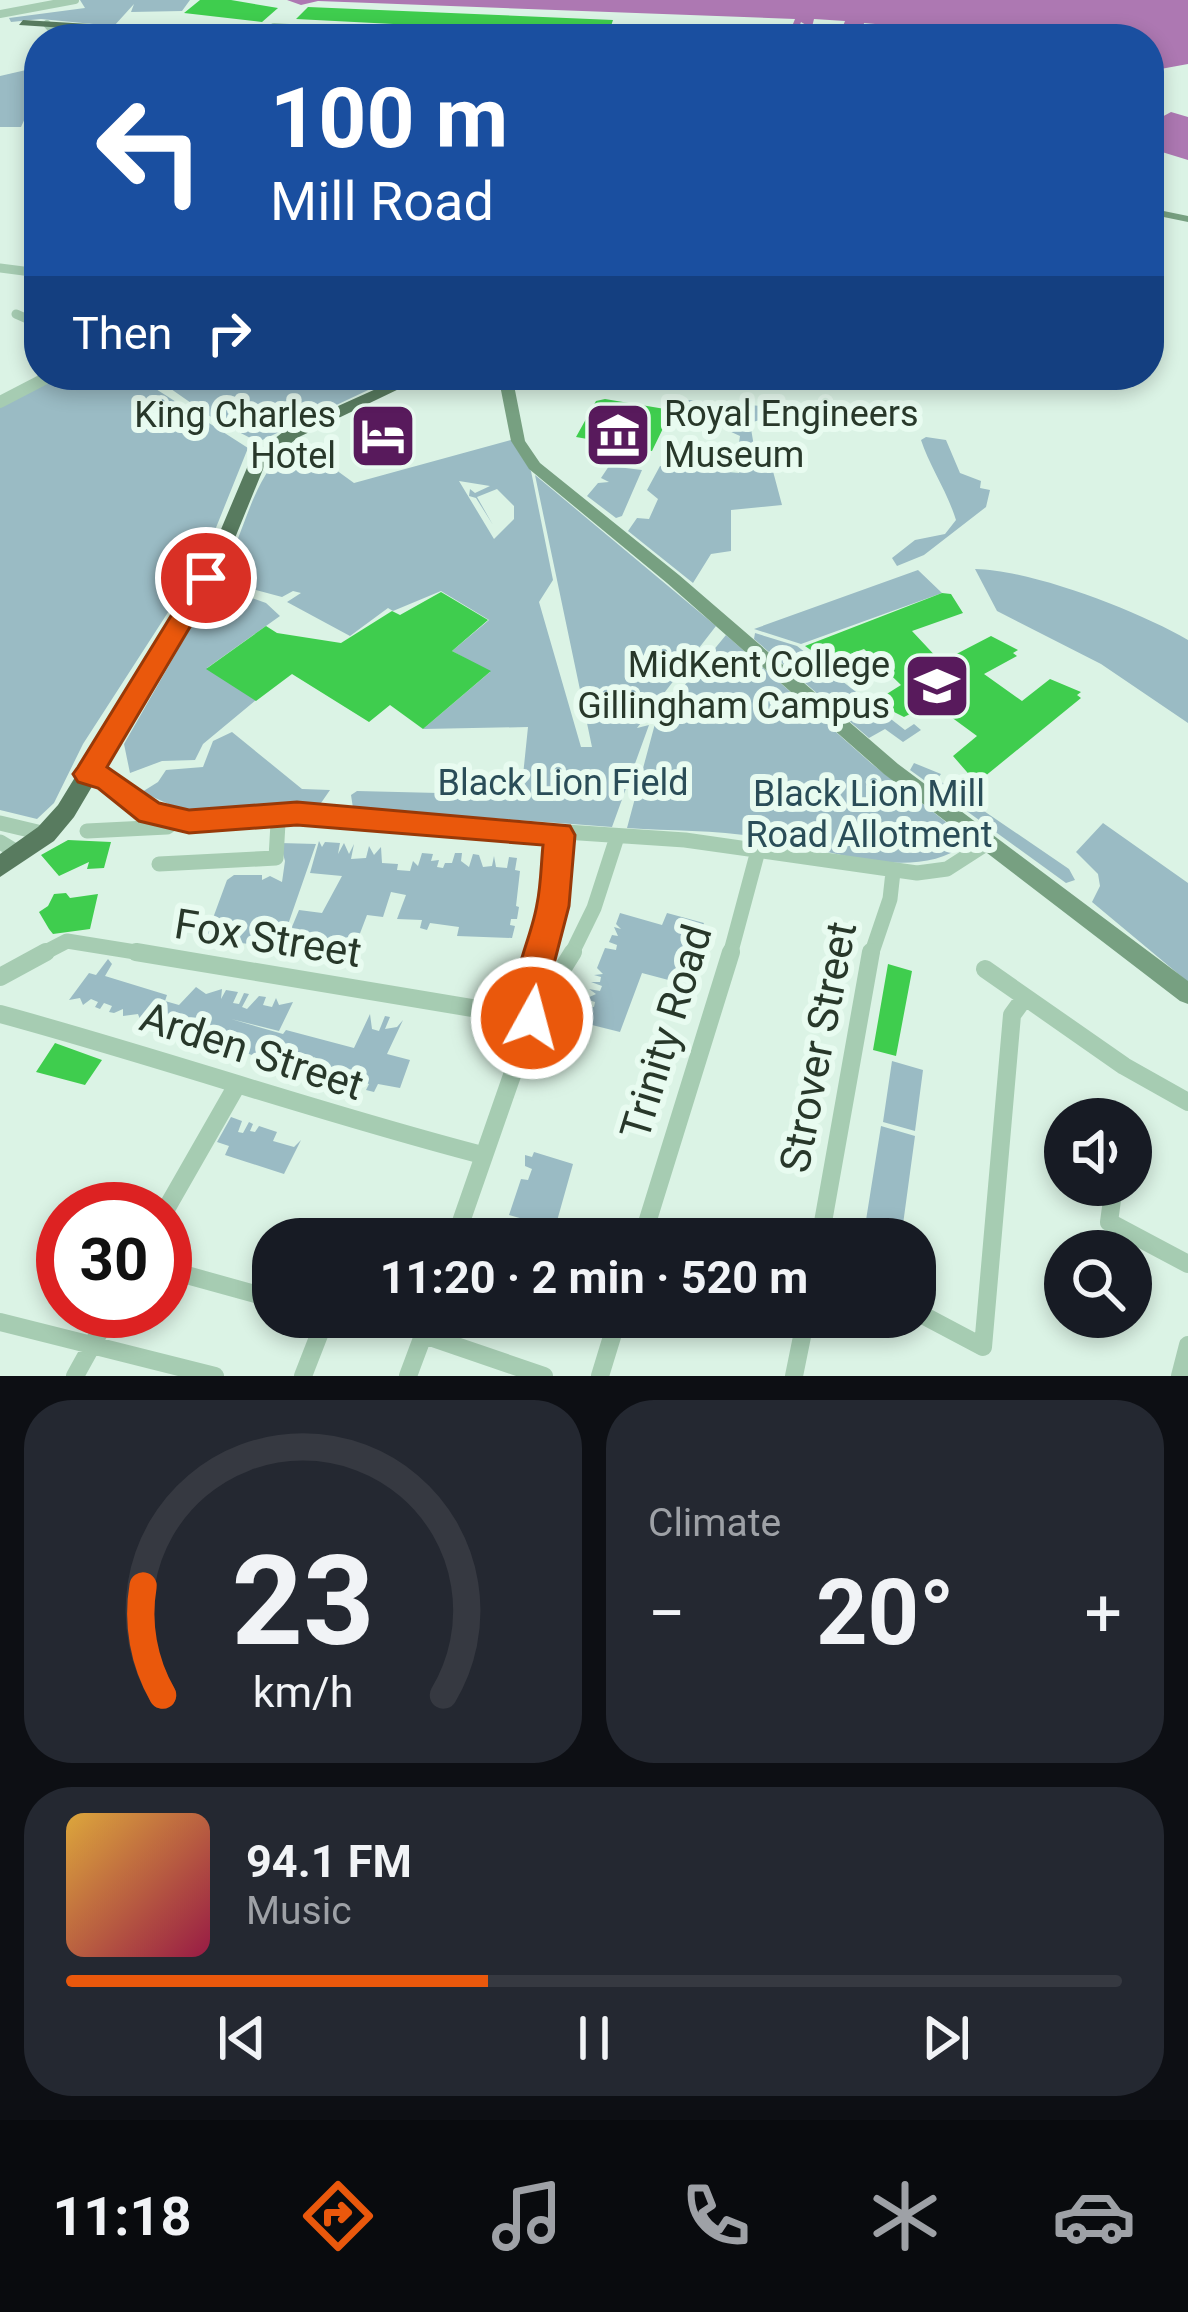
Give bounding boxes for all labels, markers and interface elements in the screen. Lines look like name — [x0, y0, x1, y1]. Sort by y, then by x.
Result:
text: 100 m — [270, 69, 508, 168]
icon: left — [72, 72, 228, 228]
text: Mill Road — [270, 170, 494, 233]
icon: right — [196, 300, 262, 366]
text: Then — [72, 307, 172, 360]
place label: Royal Engineers Museum — [664, 393, 919, 476]
place label: King Charles Hotel — [134, 394, 336, 477]
museum icon: Royal Engineers Museum — [583, 400, 653, 470]
hotel icon: King Charles Hotel — [348, 401, 418, 471]
pin — [155, 527, 257, 629]
icon: arrive — [173, 545, 239, 611]
place label: MidKent College Gillingham Campus — [577, 644, 890, 727]
school or university icon: MidKent College Gillingham Campus — [902, 651, 972, 721]
park label: Black Lion Field — [437, 762, 689, 804]
park label: Black Lion Mill Road Allotment — [745, 773, 993, 856]
street label: Fox Street — [171, 899, 365, 977]
street label: Strover Street — [770, 918, 866, 1176]
street label: Trinity Road — [610, 919, 722, 1145]
position arrow — [469, 955, 595, 1081]
street label: Arden Street — [134, 992, 370, 1110]
map controls — [1044, 1098, 1152, 1338]
button: sound — [1044, 1098, 1152, 1206]
speed limit sign: 30 — [36, 1182, 192, 1338]
button: search — [1044, 1230, 1152, 1338]
text: 11:20 · 2 min · 520 m — [380, 1251, 808, 1304]
text: Climate — [648, 1500, 781, 1546]
text: 23 — [231, 1528, 375, 1674]
text: 20° — [816, 1561, 954, 1666]
text: − — [648, 1575, 686, 1652]
text: + — [1085, 1575, 1122, 1652]
text: km/h — [253, 1666, 353, 1716]
text: 94.1 FM — [246, 1835, 412, 1888]
text: Music — [246, 1888, 352, 1934]
icon: previous — [209, 2005, 275, 2071]
icon: pause — [561, 2005, 627, 2071]
icon: next — [913, 2005, 979, 2071]
icon: directions — [296, 2174, 380, 2258]
icon: music — [485, 2174, 569, 2258]
icon: phone — [674, 2174, 758, 2258]
icon: climate — [863, 2174, 947, 2258]
icon: car — [1052, 2174, 1136, 2258]
text: 11:18 — [52, 2185, 192, 2248]

